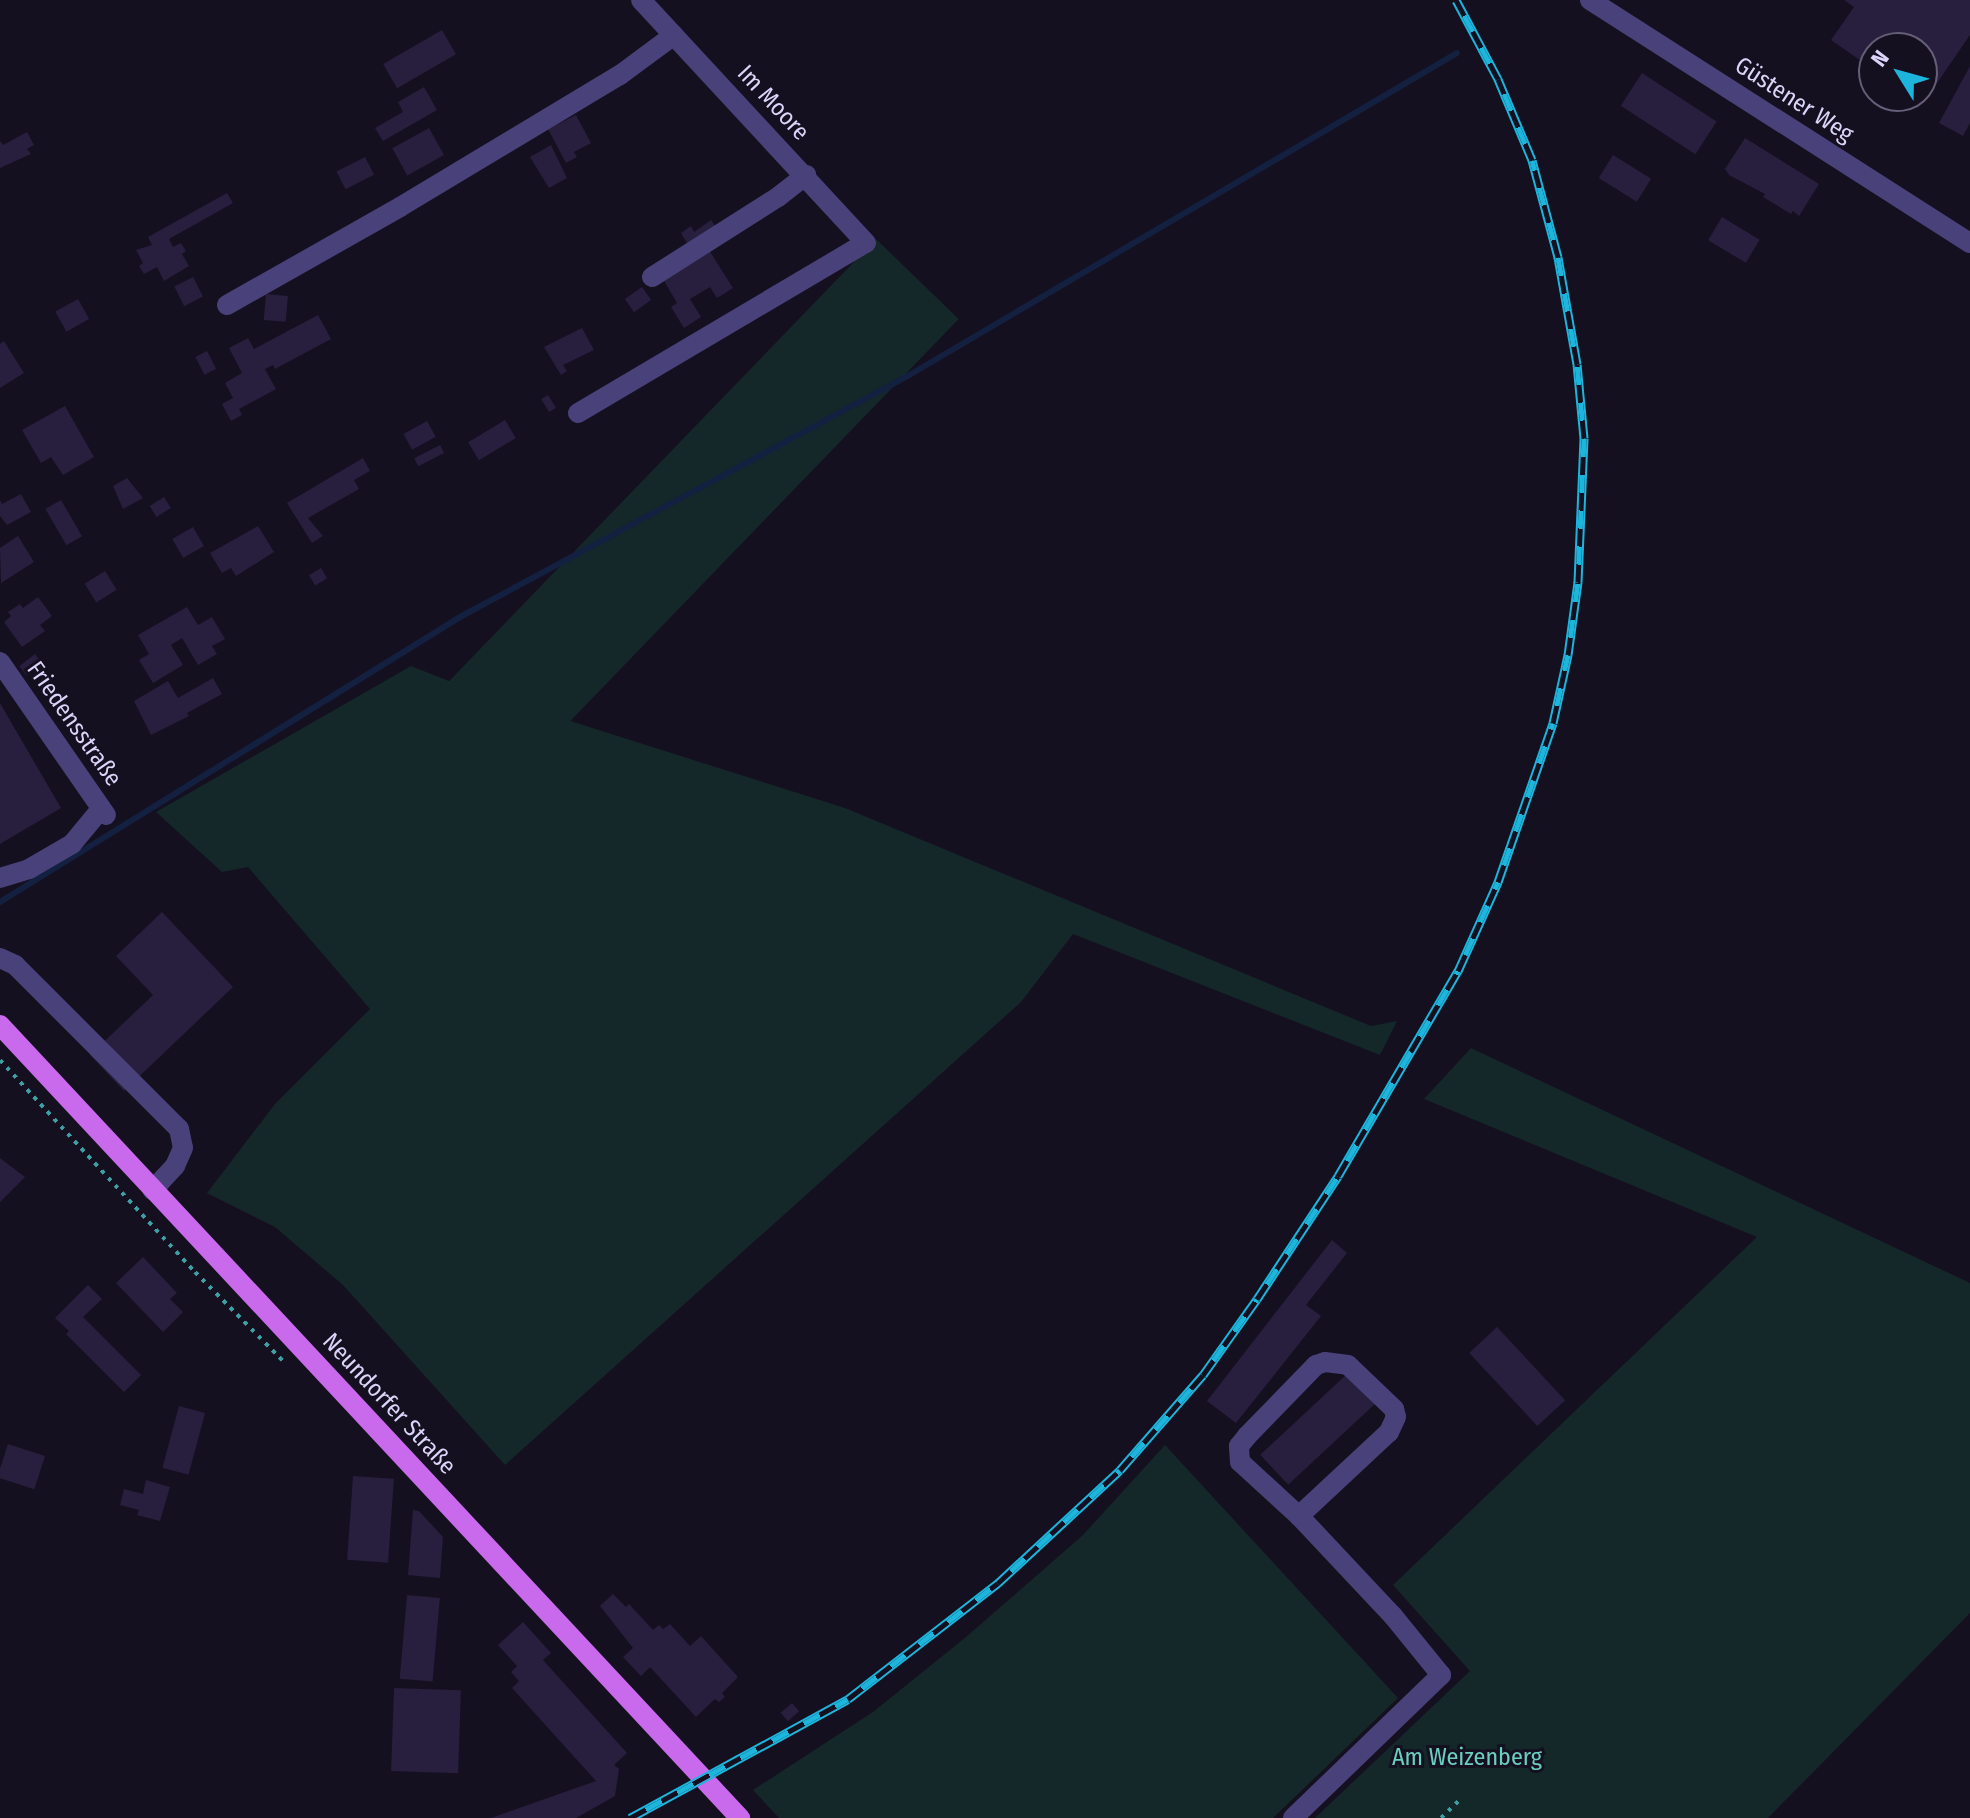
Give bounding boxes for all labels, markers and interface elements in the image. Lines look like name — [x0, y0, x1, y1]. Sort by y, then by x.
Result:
north arrow — [1858, 32, 1938, 112]
text: N — [1865, 45, 1895, 72]
street label: Güstener Weg — [1729, 51, 1859, 149]
street label: Im Moore — [731, 59, 815, 147]
street label: Friedensstraße — [20, 656, 128, 792]
street label: Neundorfer Straße — [316, 1328, 462, 1480]
park label: Am Weizenberg — [1392, 1744, 1542, 1772]

